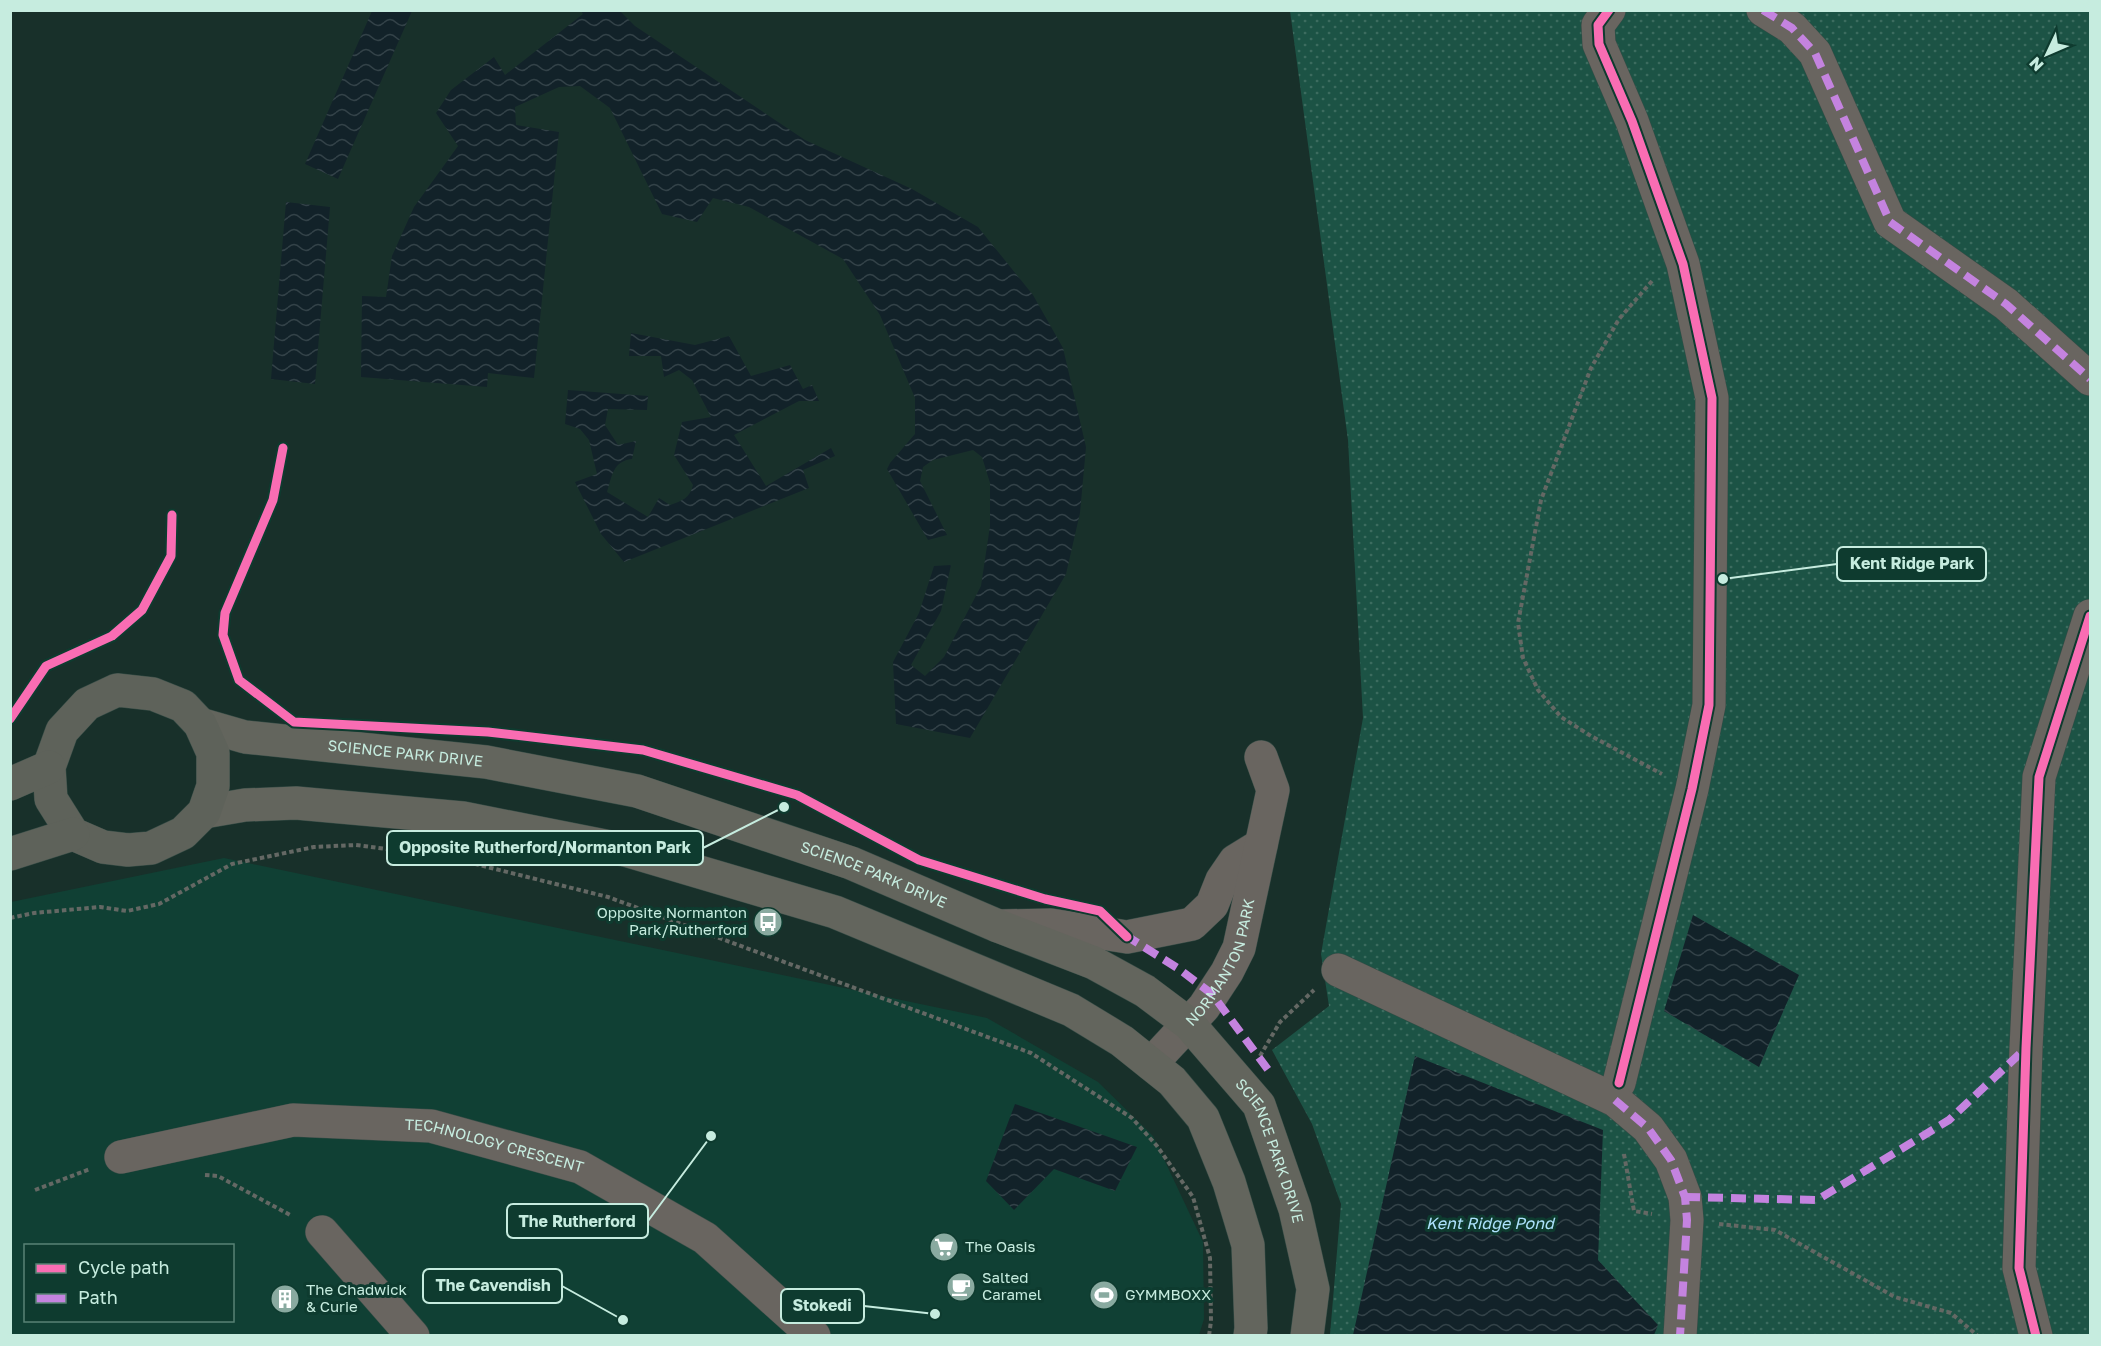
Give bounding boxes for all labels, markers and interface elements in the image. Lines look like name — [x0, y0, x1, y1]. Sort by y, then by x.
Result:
north arrow — [2017, 24, 2077, 84]
text: N — [2025, 53, 2048, 76]
callout: Kent Ridge Park — [1837, 547, 1986, 581]
text: Kent Ridge Park — [1850, 553, 1975, 573]
street label: SCIENCE PARK DRIVE — [327, 736, 484, 770]
callout: Opposite Rutherford/Normanton Park — [387, 831, 703, 865]
text: Opposite Rutherford/Normanton Park — [399, 837, 692, 857]
street label: SCIENCE PARK DRIVE — [799, 837, 950, 911]
street label: NORMANTON PARK — [1181, 897, 1257, 1029]
place label: Opposite Normanton Park/Rutherford — [597, 903, 747, 938]
bus stop icon: Opposite Normanton Park/Rutherford — [752, 906, 784, 938]
street label: SCIENCE PARK DRIVE — [1232, 1074, 1308, 1225]
street label: TECHNOLOGY CRESCENT — [404, 1115, 586, 1176]
callout: The Rutherford — [507, 1204, 648, 1238]
text: The Rutherford — [518, 1211, 636, 1231]
water label: Kent Ridge Pond — [1426, 1213, 1556, 1233]
supermarket icon: The Oasis — [928, 1231, 960, 1263]
place label: The Oasis — [965, 1237, 1036, 1255]
legend — [24, 1244, 234, 1322]
text: Cycle path — [78, 1256, 170, 1278]
place label: Salted Caramel — [982, 1268, 1042, 1303]
callout: The Cavendish — [423, 1269, 562, 1303]
cafe icon: Salted Caramel — [945, 1271, 977, 1303]
text: The Cavendish — [435, 1275, 551, 1295]
sports icon: GYMMBOXX — [1088, 1279, 1120, 1311]
place label: The Chadwick & Curie — [306, 1280, 407, 1315]
building icon: The Chadwick & Curie — [269, 1283, 301, 1315]
place label: GYMMBOXX — [1125, 1285, 1211, 1303]
text: Path — [78, 1286, 118, 1308]
callout: Stokedi — [781, 1289, 864, 1323]
text: Stokedi — [792, 1295, 852, 1315]

